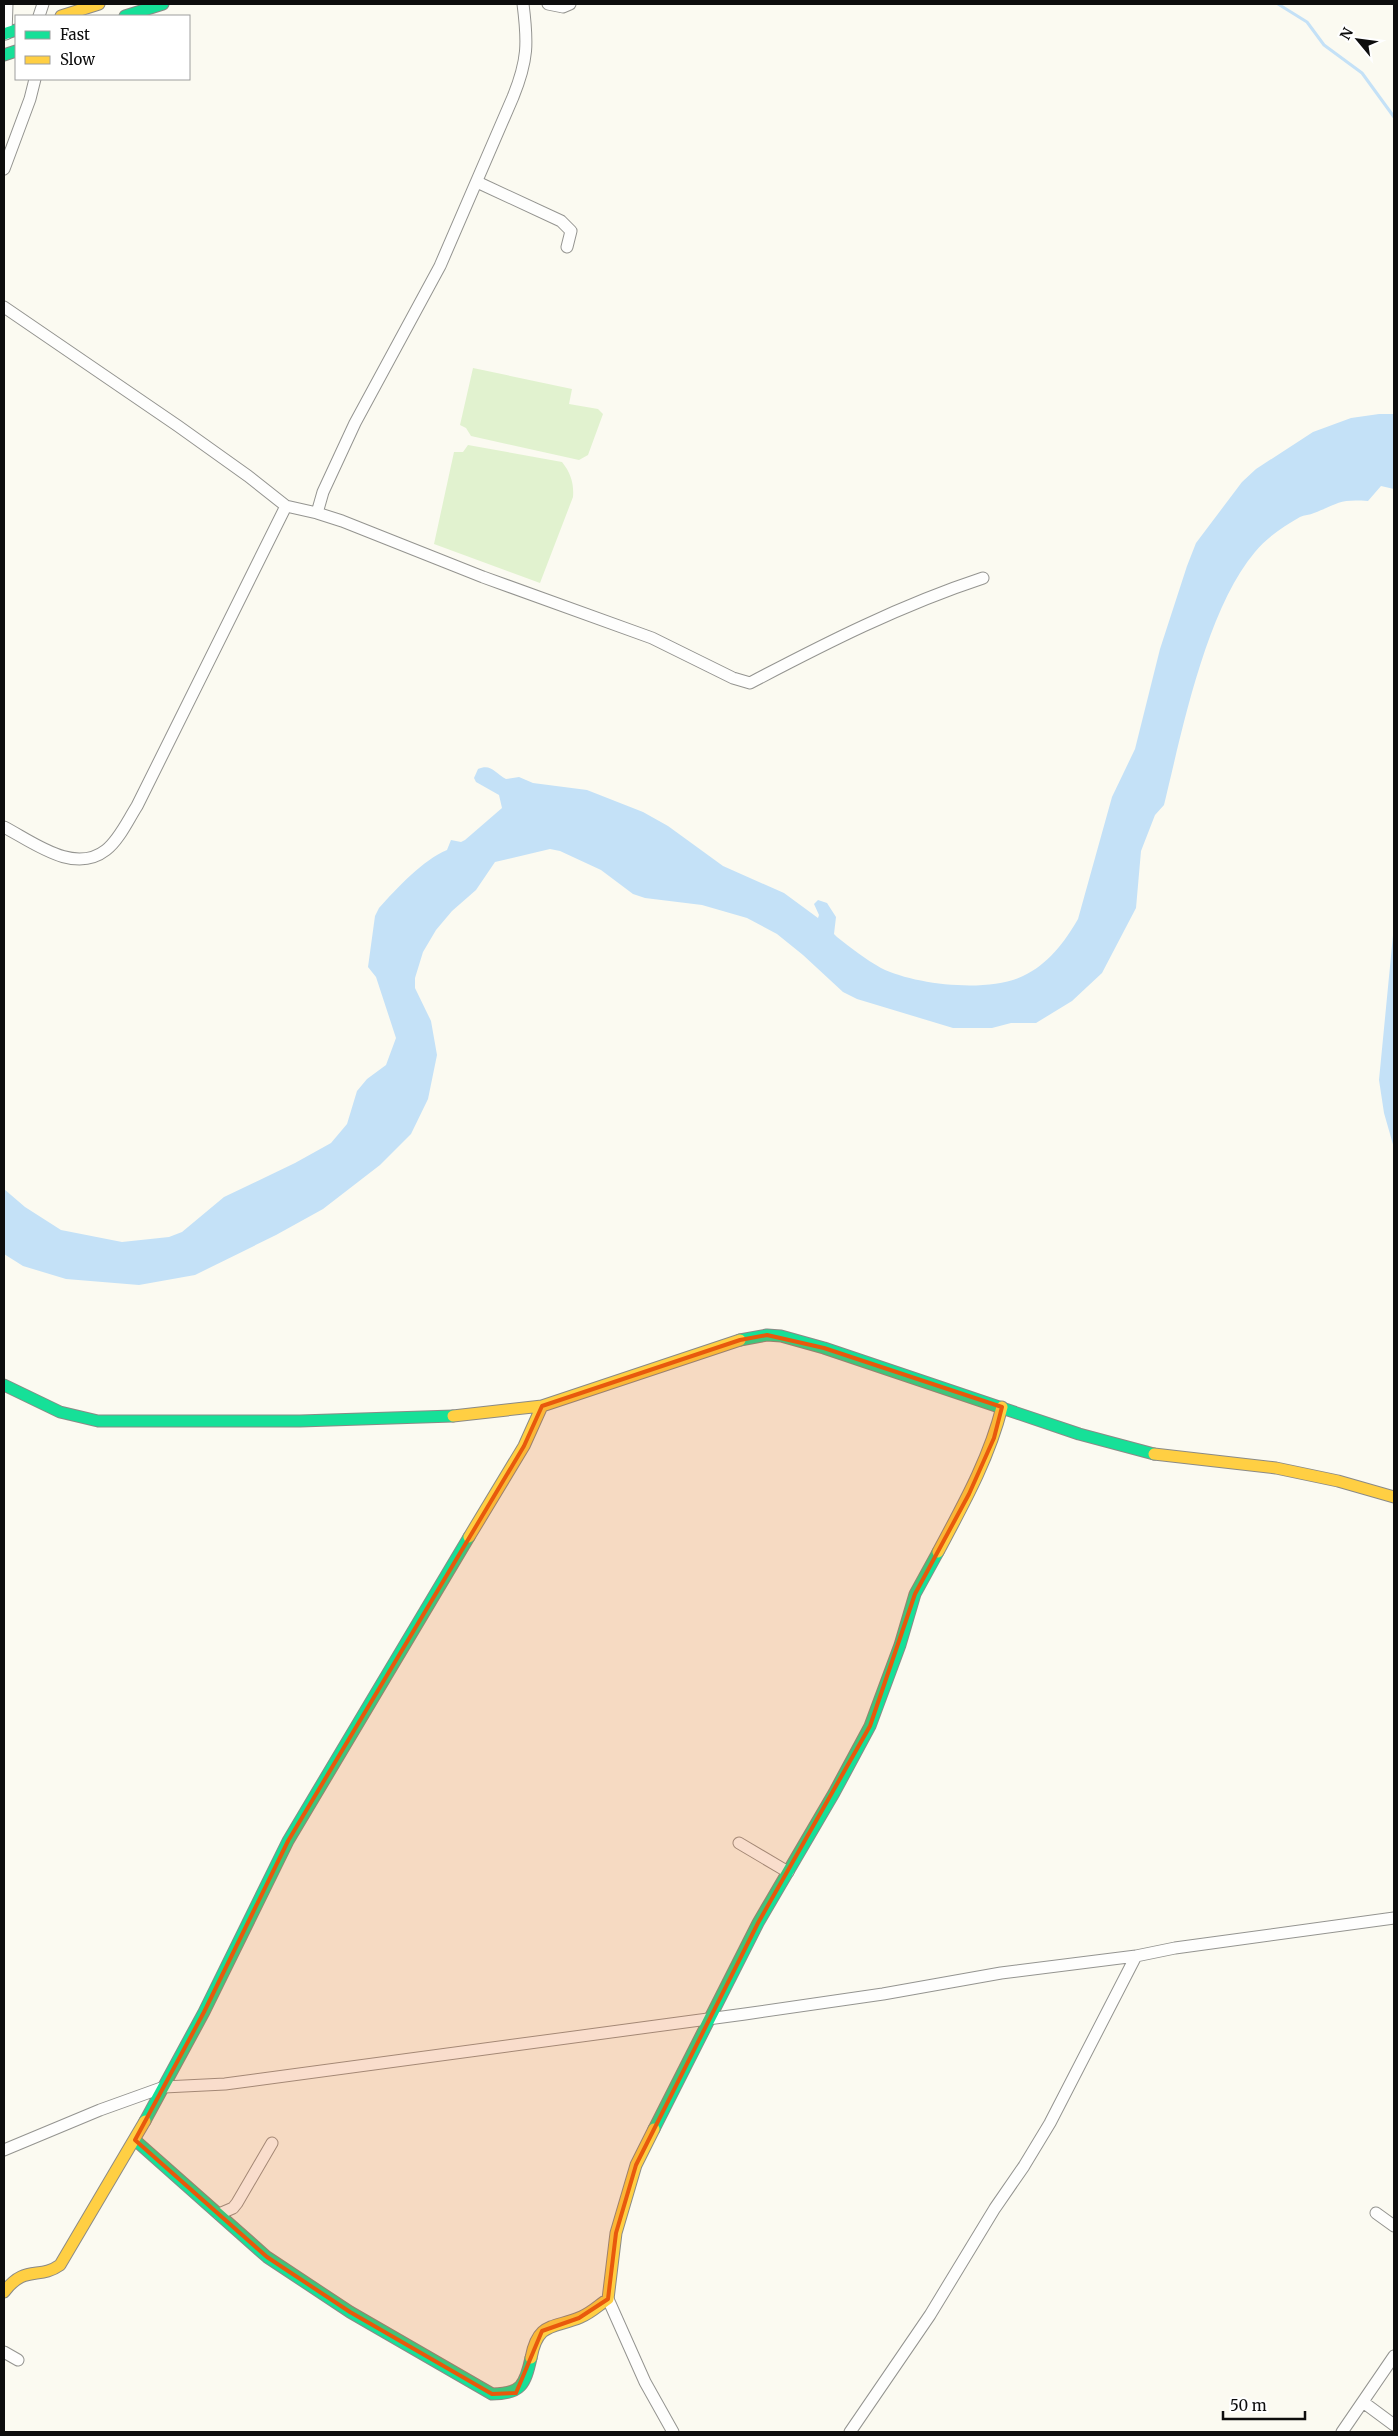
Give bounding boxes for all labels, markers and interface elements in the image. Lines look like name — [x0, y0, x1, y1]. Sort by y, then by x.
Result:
legend — [15, 15, 190, 80]
north arrow — [1333, 15, 1383, 65]
text: N — [1336, 24, 1357, 43]
text: Fast — [60, 25, 90, 44]
text: Slow — [60, 50, 95, 69]
scale bar — [1223, 2388, 1306, 2420]
text: 50 m — [1230, 2396, 1267, 2415]

